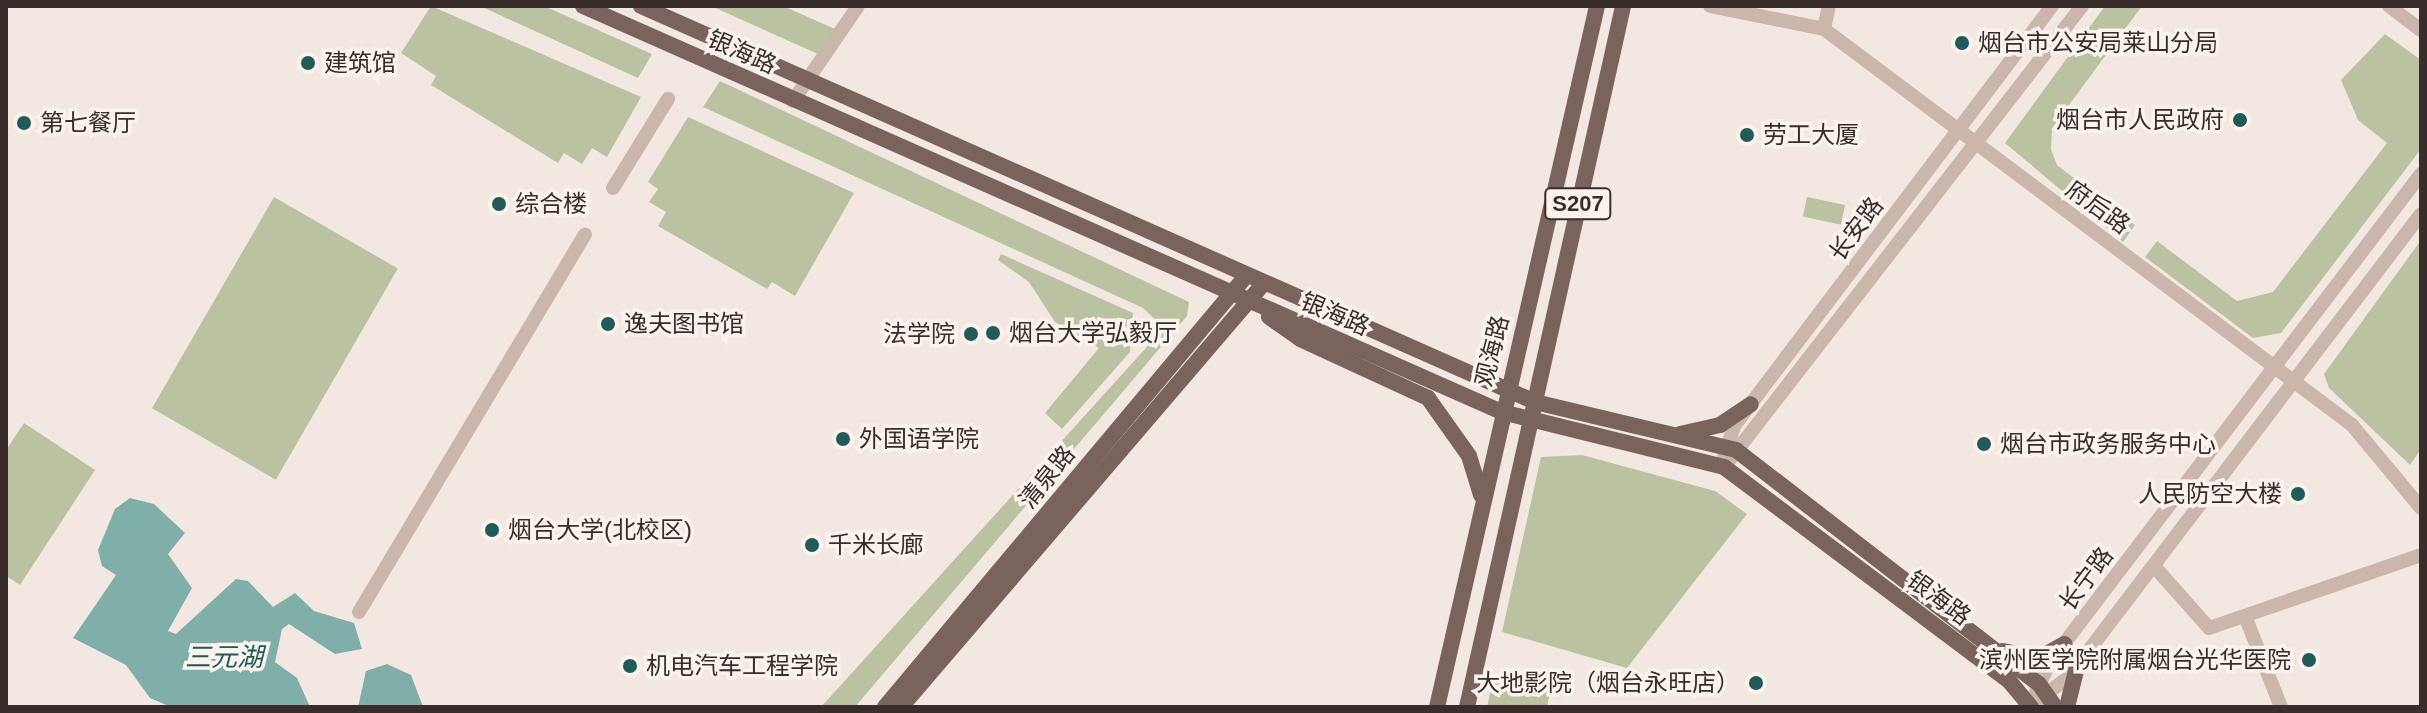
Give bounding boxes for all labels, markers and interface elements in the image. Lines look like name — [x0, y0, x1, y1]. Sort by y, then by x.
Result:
street label: 银海路 — [703, 24, 781, 80]
place label: 烟台市公安局莱山分局 — [1978, 29, 2218, 57]
marker: 烟台市公安局莱山分局 — [1953, 34, 1971, 52]
place label: 建筑馆 — [324, 49, 396, 77]
marker: 建筑馆 — [299, 54, 317, 72]
place label: 烟台市人民政府 — [2056, 106, 2224, 134]
place label: 第七餐厅 — [40, 109, 136, 137]
marker: 烟台市人民政府 — [2231, 111, 2249, 129]
marker: 第七餐厅 — [15, 114, 33, 132]
place label: 劳工大厦 — [1763, 121, 1859, 149]
marker: 劳工大厦 — [1738, 126, 1756, 144]
street label: 府后路 — [2060, 174, 2136, 240]
road number: S207 — [1544, 186, 1612, 222]
place label: 综合楼 — [515, 190, 587, 218]
street label: 长安路 — [1823, 192, 1889, 266]
marker: 综合楼 — [490, 195, 508, 213]
street label: 银海路 — [1296, 287, 1374, 341]
place label: 逸夫图书馆 — [624, 310, 744, 338]
street label: 观海路 — [1469, 313, 1515, 389]
marker: 逸夫图书馆 — [599, 315, 617, 333]
place label: 烟台大学弘毅厅 — [1009, 319, 1177, 347]
place label: 法学院 — [883, 320, 955, 348]
marker: 烟台大学弘毅厅 — [984, 324, 1002, 342]
marker: 法学院 — [962, 325, 980, 343]
place label: 外国语学院 — [859, 425, 979, 453]
marker: 外国语学院 — [834, 430, 852, 448]
place label: 烟台市政务服务中心 — [2000, 430, 2216, 458]
marker: 烟台市政务服务中心 — [1975, 435, 1993, 453]
street label: 清泉路 — [1013, 440, 1081, 514]
place label: 人民防空大楼 — [2138, 480, 2282, 508]
marker: 人民防空大楼 — [2289, 485, 2307, 503]
place label: 烟台大学(北校区) — [508, 516, 692, 544]
marker: 烟台大学(北校区) — [483, 521, 501, 539]
place label: 千米长廊 — [828, 531, 924, 559]
marker: 千米长廊 — [803, 536, 821, 554]
street label: 长宁路 — [2053, 542, 2119, 616]
street label: 银海路 — [1902, 565, 1976, 631]
water label: 三元湖 — [185, 642, 263, 674]
place label: 滨州医学院附属烟台光华医院 — [1979, 646, 2291, 674]
marker: 滨州医学院附属烟台光华医院 — [2298, 649, 2320, 671]
place label: 机电汽车工程学院 — [646, 652, 838, 680]
marker: 机电汽车工程学院 — [621, 657, 639, 675]
place label: 大地影院（烟台永旺店） — [1476, 669, 1740, 697]
marker: 大地影院（烟台永旺店） — [1747, 674, 1765, 692]

